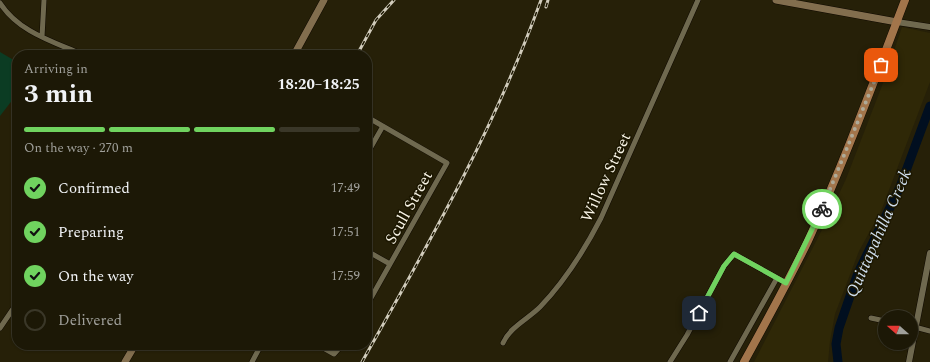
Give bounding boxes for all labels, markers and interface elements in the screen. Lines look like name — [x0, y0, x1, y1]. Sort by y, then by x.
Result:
pin — [864, 48, 898, 82]
icon: bag — [870, 54, 892, 76]
text: Arriving in — [24, 59, 88, 79]
text: 18:20–18:25 — [277, 73, 360, 96]
text: 3 min — [24, 74, 93, 114]
street label: Willow Street — [575, 128, 637, 226]
text: On the way · 270 m — [24, 138, 133, 158]
water label: Quittapahilla Creek — [839, 165, 919, 302]
street label: Scull Street — [379, 166, 439, 249]
icon: check — [24, 177, 46, 199]
text: Confirmed — [58, 177, 130, 200]
text: 17:49 — [331, 178, 360, 198]
courier — [802, 189, 842, 229]
icon: bike — [811, 198, 833, 220]
icon: check — [24, 221, 46, 243]
text: Preparing — [58, 221, 124, 244]
text: 17:51 — [331, 222, 360, 242]
icon: check — [24, 265, 46, 287]
text: On the way — [58, 265, 133, 288]
text: 17:59 — [331, 266, 360, 286]
pin — [682, 296, 716, 330]
icon: home — [688, 302, 710, 324]
text: Delivered — [58, 309, 122, 332]
north arrow — [878, 310, 918, 350]
map controls — [878, 310, 918, 350]

